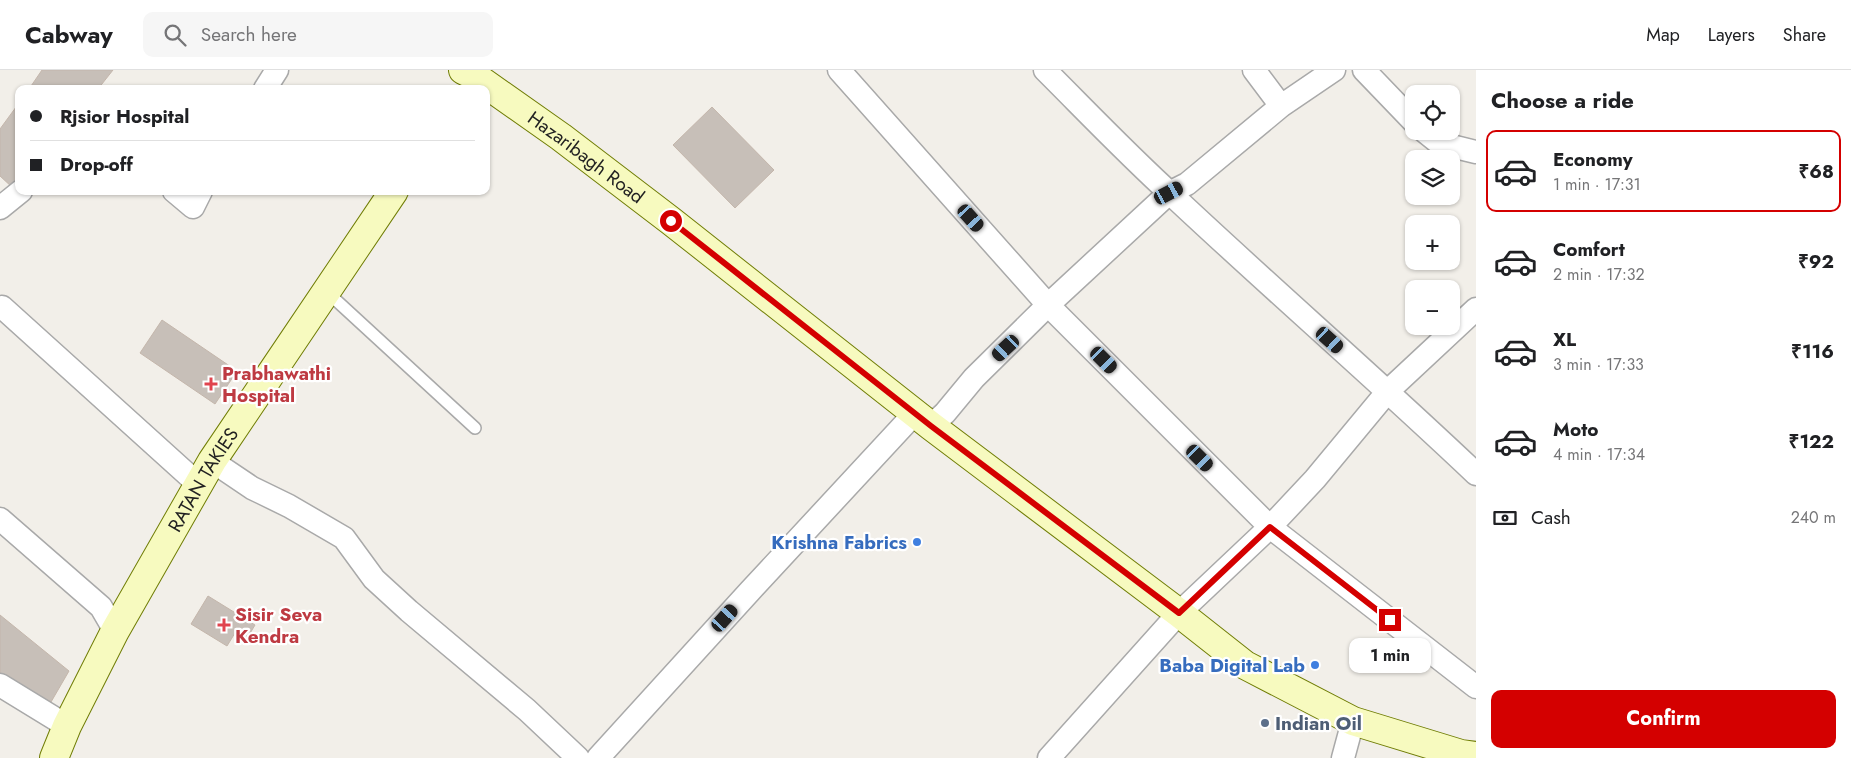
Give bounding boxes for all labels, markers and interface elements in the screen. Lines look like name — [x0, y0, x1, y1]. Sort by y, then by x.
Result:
search box — [143, 12, 493, 57]
text: Cabway — [25, 17, 113, 52]
icon: search — [161, 21, 189, 49]
text: Search here — [201, 21, 297, 48]
text: Map — [1646, 22, 1680, 48]
text: Layers — [1708, 22, 1755, 48]
text: Share — [1783, 22, 1826, 48]
text: Choose a ride — [1491, 84, 1634, 116]
map controls — [1405, 85, 1460, 335]
button: locate — [1405, 85, 1460, 140]
text: Rjsior Hospital — [60, 103, 189, 130]
street label: Hazaribagh Road — [522, 105, 650, 210]
text: Economy — [1553, 146, 1633, 173]
icon: car — [1493, 149, 1538, 194]
button: layers — [1405, 150, 1460, 205]
text: Drop-off — [60, 151, 133, 178]
text: ₹68 — [1799, 158, 1834, 185]
text: 1 min · 17:31 — [1553, 173, 1641, 196]
car — [1152, 179, 1185, 207]
car — [955, 202, 986, 234]
route start — [660, 210, 682, 232]
button: + — [1405, 215, 1460, 270]
text: Comfort — [1553, 236, 1625, 263]
icon: car — [1493, 239, 1538, 284]
text: ₹92 — [1798, 248, 1834, 275]
text: 2 min · 17:32 — [1553, 263, 1645, 286]
button: − — [1405, 280, 1460, 335]
car — [1313, 324, 1346, 356]
text: XL — [1553, 326, 1576, 353]
icon: car — [1493, 329, 1538, 374]
car — [989, 332, 1022, 364]
text: ₹116 — [1791, 338, 1834, 365]
car — [1088, 344, 1119, 376]
text: 3 min · 17:33 — [1553, 353, 1644, 376]
place label: Prabhawathi Hospital — [222, 360, 331, 409]
marker: Prabhawathi Hospital — [204, 377, 218, 391]
text: Moto — [1553, 416, 1598, 443]
icon: car — [1493, 419, 1538, 464]
street label: RATAN TAKIES — [161, 422, 245, 537]
text: ₹122 — [1789, 428, 1834, 455]
car — [1184, 442, 1215, 474]
text: 4 min · 17:34 — [1553, 443, 1645, 466]
icon: cash — [1491, 504, 1519, 532]
text: Cash — [1531, 504, 1571, 531]
text: 240 m — [1791, 506, 1836, 529]
place label: Krishna Fabrics — [771, 529, 907, 556]
marker: Krishna Fabrics — [911, 536, 923, 548]
place label: Sisir Seva Kendra — [235, 601, 322, 650]
car — [709, 602, 740, 634]
route end — [1379, 609, 1401, 631]
marker: Sisir Seva Kendra — [217, 618, 231, 632]
callout: 1 min — [1349, 638, 1431, 672]
text: 1 min — [1370, 644, 1410, 667]
place label: Baba Digital Lab — [1159, 652, 1305, 679]
marker: Baba Digital Lab — [1309, 659, 1321, 671]
button: Confirm — [1491, 690, 1836, 748]
place label: Indian Oil — [1275, 710, 1362, 737]
marker: Indian Oil — [1259, 717, 1271, 729]

